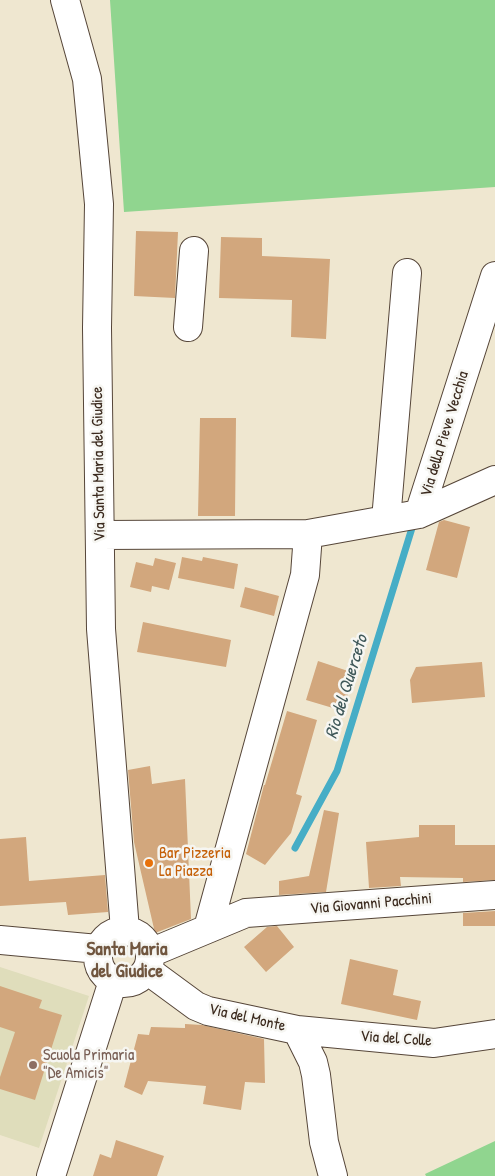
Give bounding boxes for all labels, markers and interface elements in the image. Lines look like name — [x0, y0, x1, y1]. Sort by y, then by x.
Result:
street label: Via della Pieve Vecchia — [417, 369, 473, 499]
street label: Via Santa Maria del Giudice — [88, 386, 110, 542]
water label: Rio del Querceto — [321, 632, 373, 742]
place label: Bar Pizzeria La Piazza — [159, 844, 231, 882]
marker: Bar Pizzeria La Piazza — [143, 857, 155, 869]
street label: Via Giovanni Pacchini — [309, 889, 433, 919]
district label: Santa Maria del Giudice — [87, 939, 167, 983]
street label: Via del Monte — [207, 1000, 287, 1036]
street label: Via del Colle — [360, 1027, 432, 1051]
place label: Scuola Primaria "De Amicis" — [43, 1046, 134, 1084]
marker: Scuola Primaria "De Amicis" — [27, 1059, 39, 1071]

